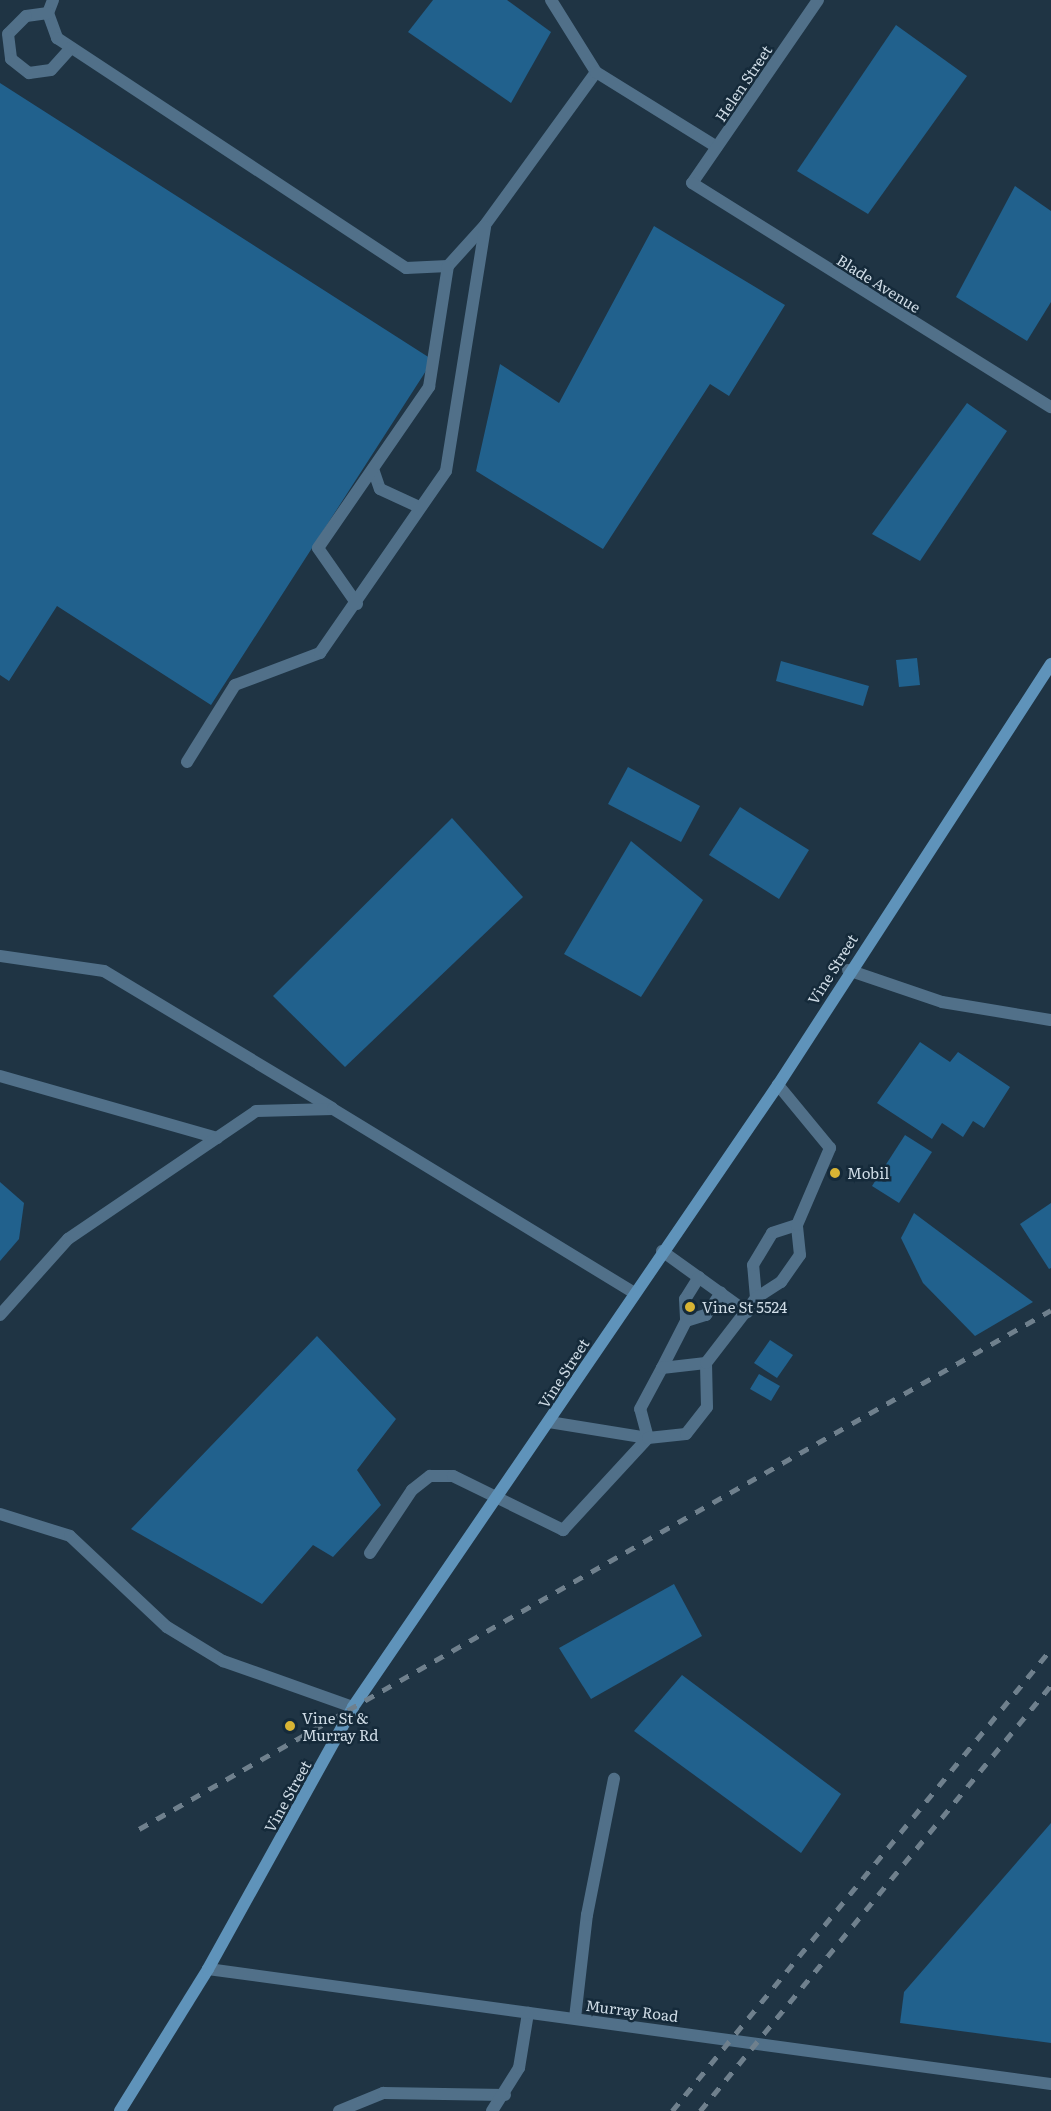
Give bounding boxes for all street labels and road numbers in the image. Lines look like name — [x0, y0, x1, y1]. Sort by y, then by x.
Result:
street label: Helen Street — [711, 41, 775, 125]
street label: Blade Avenue — [834, 250, 924, 316]
street label: Vine Street — [803, 931, 861, 1007]
street label: Vine Street — [534, 1335, 592, 1411]
street label: Vine Street — [260, 1757, 314, 1835]
street label: Murray Road — [585, 1995, 679, 2025]

